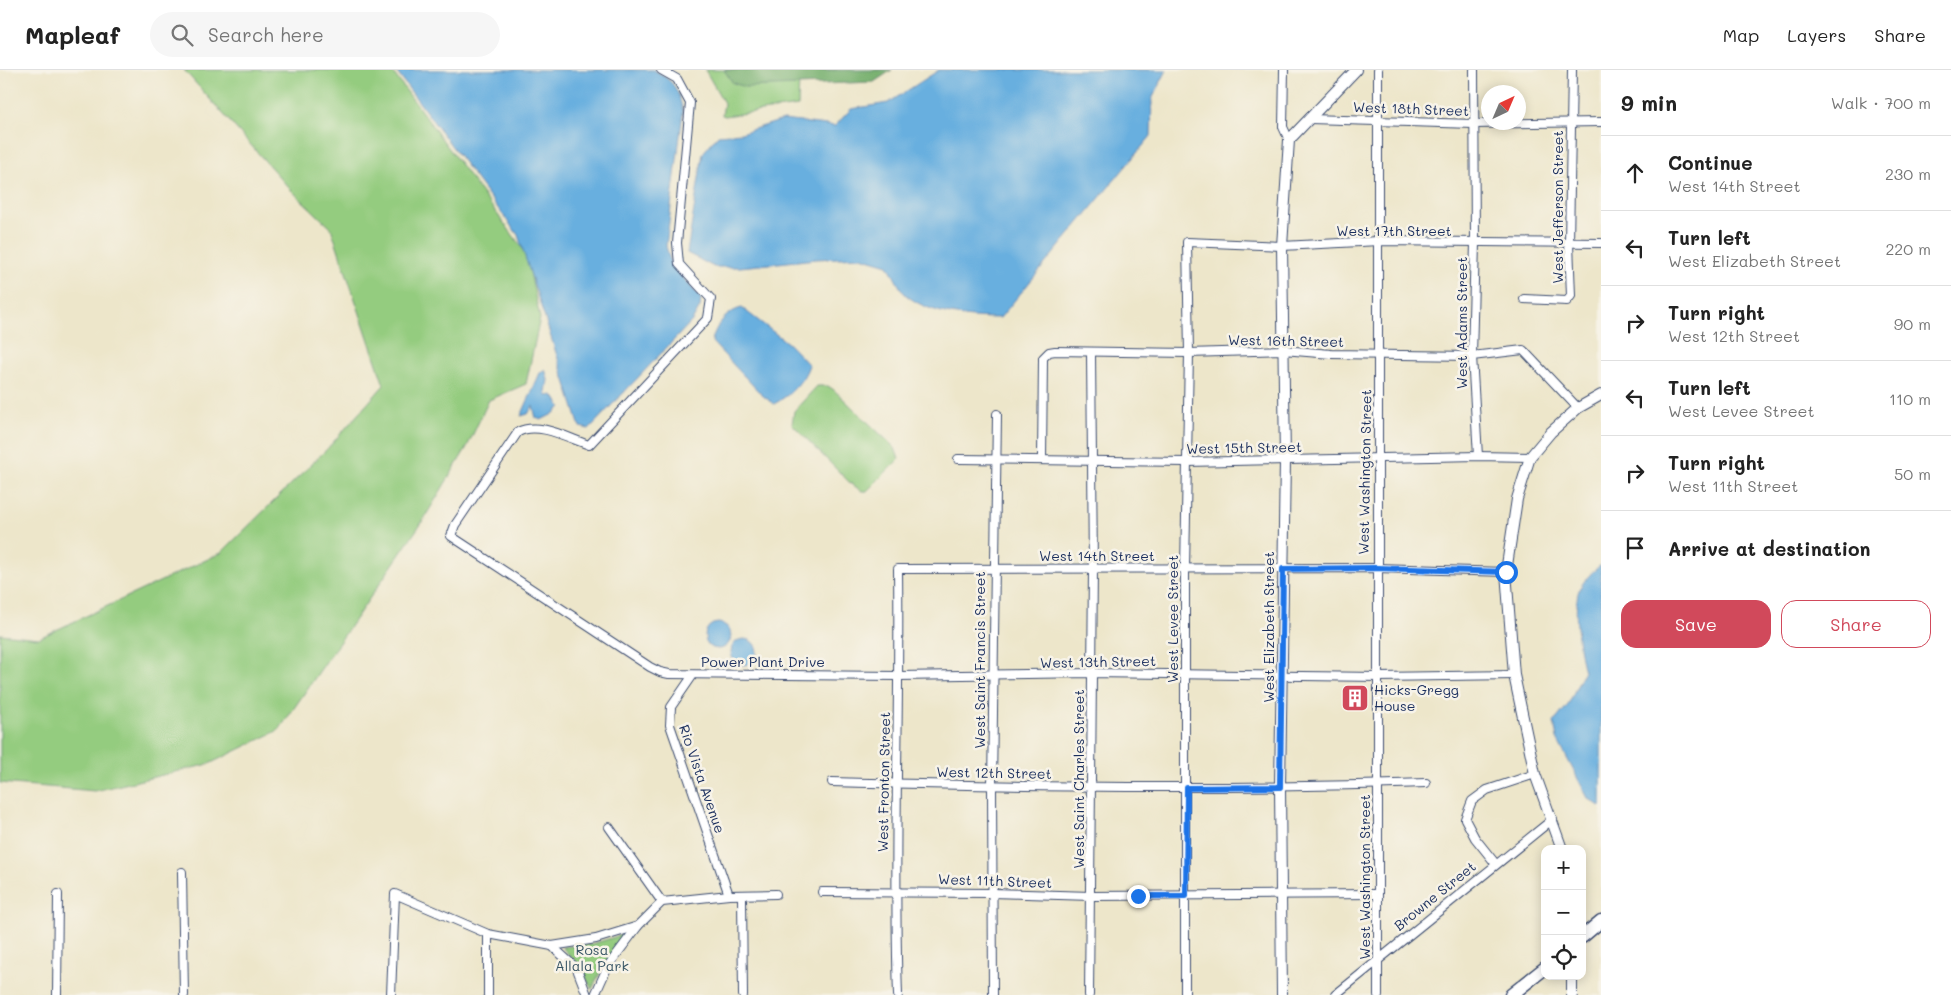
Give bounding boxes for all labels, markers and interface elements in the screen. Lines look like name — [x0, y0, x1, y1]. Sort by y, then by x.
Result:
search box — [150, 12, 500, 57]
text: Mapleaf — [25, 19, 120, 50]
icon: search — [168, 21, 196, 49]
text: Search here — [208, 22, 324, 47]
text: Map — [1723, 23, 1759, 47]
text: Layers — [1787, 23, 1846, 47]
text: Share — [1874, 23, 1926, 47]
north arrow — [1481, 85, 1526, 130]
text: 9 min — [1621, 89, 1677, 116]
text: Walk · 700 m — [1831, 92, 1931, 113]
street label: West 18th Street — [1353, 97, 1469, 120]
street label: West Jefferson Street — [1548, 130, 1567, 284]
text: Continue — [1668, 150, 1753, 175]
icon: ahead — [1621, 159, 1649, 187]
text: 230 m — [1885, 163, 1931, 184]
text: West 14th Street — [1668, 175, 1801, 196]
street label: West 17th Street — [1336, 221, 1452, 240]
text: Turn left — [1668, 225, 1751, 250]
icon: left — [1621, 234, 1649, 262]
text: 220 m — [1885, 238, 1931, 259]
text: West Elizabeth Street — [1668, 250, 1841, 271]
street label: West Adams Street — [1452, 257, 1471, 389]
text: Turn right — [1668, 300, 1765, 325]
icon: right — [1621, 309, 1649, 337]
text: 90 m — [1894, 313, 1931, 334]
text: West 12th Street — [1668, 325, 1800, 346]
street label: West 16th Street — [1228, 330, 1344, 351]
text: Turn left — [1668, 375, 1751, 400]
icon: left — [1621, 384, 1649, 412]
text: 110 m — [1889, 388, 1931, 409]
street label: West Washington Street — [1354, 389, 1375, 555]
text: West Levee Street — [1668, 400, 1815, 421]
street label: West 15th Street — [1186, 437, 1302, 458]
text: Turn right — [1668, 450, 1765, 475]
icon: right — [1621, 459, 1649, 487]
text: 50 m — [1894, 463, 1931, 484]
text: West 11th Street — [1668, 475, 1798, 496]
icon: arrive — [1621, 534, 1649, 562]
text: Arrive at destination — [1668, 536, 1871, 561]
street label: West 14th Street — [1039, 546, 1155, 565]
street label: West Elizabeth Street — [1259, 551, 1278, 703]
street label: West Levee Street — [1163, 555, 1182, 683]
route start — [1495, 561, 1518, 584]
street label: West Saint Francis Street — [970, 571, 989, 749]
button: Save — [1621, 600, 1771, 648]
button: Share — [1781, 600, 1931, 648]
street label: West 13th Street — [1040, 651, 1156, 672]
street label: Power Plant Drive — [701, 652, 825, 671]
place label: Hicks-Gregg House — [1374, 680, 1459, 715]
building icon: Hicks-Gregg House — [1340, 683, 1370, 713]
street label: West Saint Charles Street — [1069, 689, 1088, 869]
street label: West Fronton Street — [873, 712, 894, 852]
street label: Rio Vista Avenue — [675, 722, 730, 836]
street label: West 12th Street — [936, 762, 1052, 783]
street label: West Washington Street — [1355, 794, 1374, 960]
map controls — [1541, 845, 1586, 980]
button: + — [1541, 845, 1586, 890]
street label: Browne Street — [1390, 857, 1480, 935]
street label: West 11th Street — [938, 869, 1052, 892]
route end — [1127, 885, 1150, 908]
button: − — [1541, 890, 1586, 935]
button: locate — [1541, 935, 1586, 980]
park label: Rosa Allala Park — [555, 940, 629, 975]

